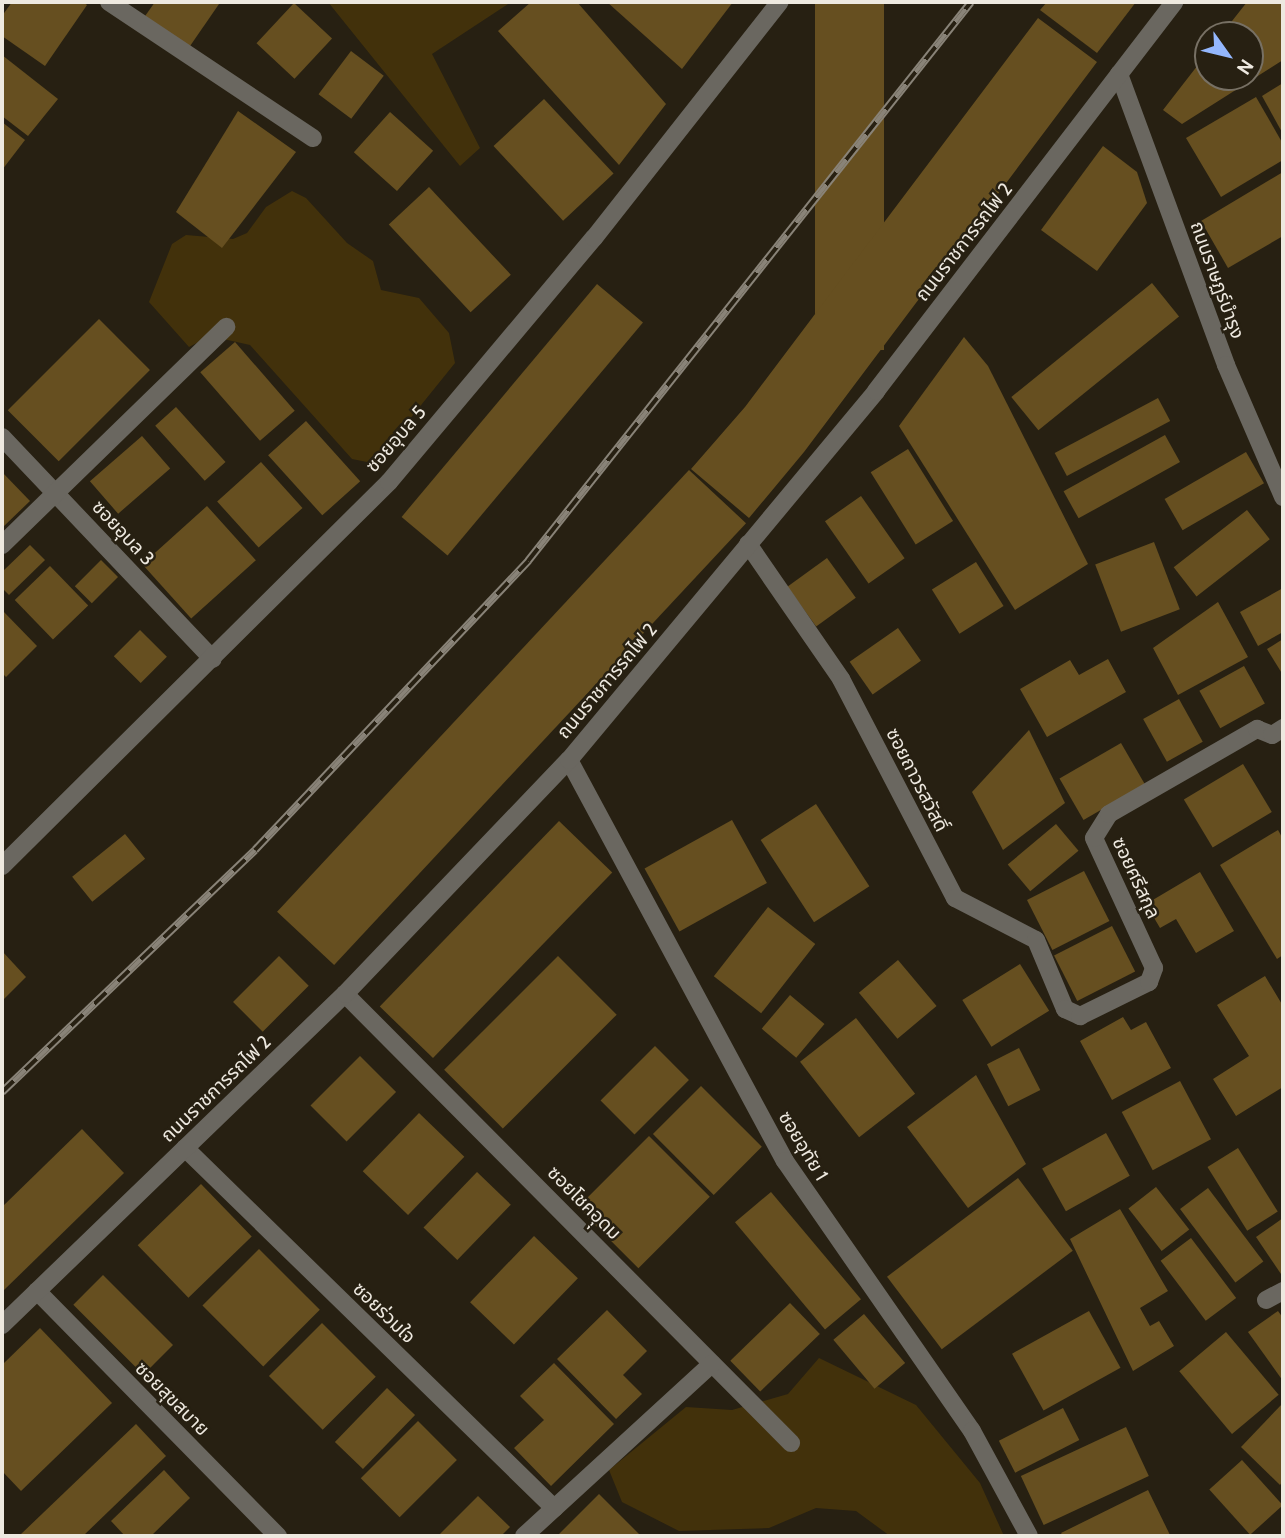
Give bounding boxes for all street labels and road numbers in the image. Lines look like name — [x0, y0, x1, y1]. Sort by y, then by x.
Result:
street label: ถนนราชการรถไฟ 2 — [911, 178, 1017, 306]
street label: ถนนราษฏร์บำรุง — [1185, 218, 1249, 342]
street label: ซอยอุบล 5 — [361, 401, 431, 477]
street label: ซอยอุบล 3 — [87, 496, 159, 570]
street label: ถนนราชการรถไฟ 2 — [552, 619, 662, 743]
street label: ซอยถาวรสวัสดิ์ — [881, 724, 953, 836]
street label: ซอยศรีสกุล — [1107, 834, 1165, 922]
street label: ถนนราชการรถไฟ 2 — [156, 1031, 276, 1147]
street label: ซอยอุทัย 1 — [773, 1107, 833, 1185]
street label: ซอยโชคอุุดม — [542, 1161, 626, 1245]
street label: ซอยร่วมใจ — [348, 1278, 420, 1348]
street label: ซอยสุขสบาย — [130, 1357, 214, 1441]

